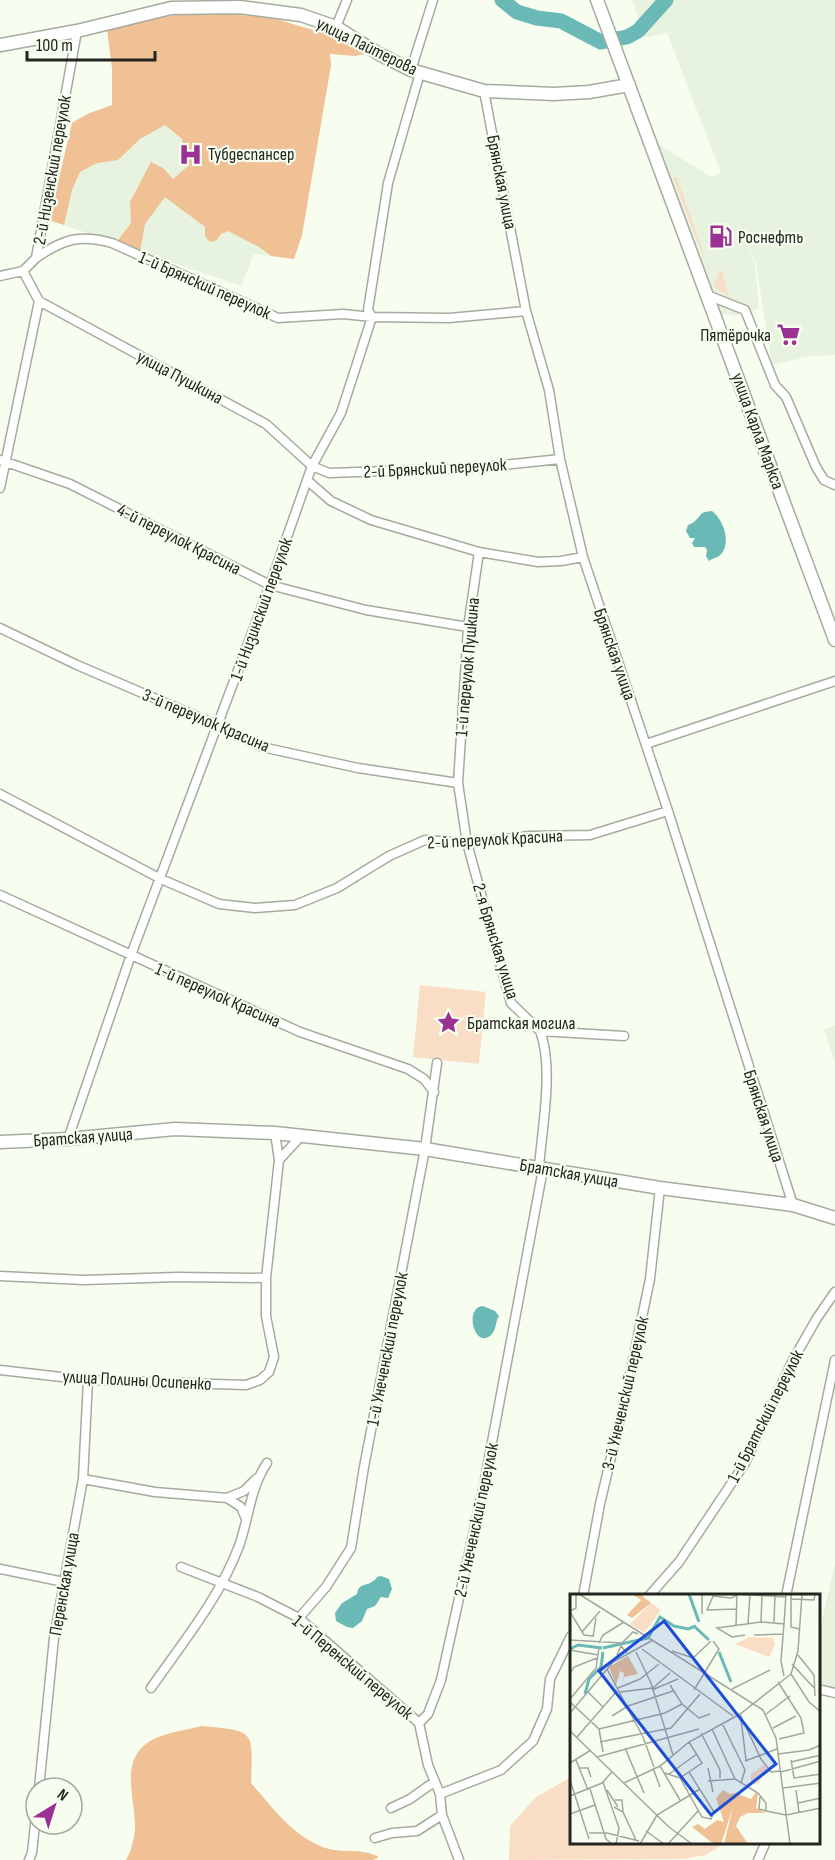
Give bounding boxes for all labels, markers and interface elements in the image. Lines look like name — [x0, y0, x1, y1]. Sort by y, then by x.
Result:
street label: улица Пайтерова — [313, 13, 421, 80]
scale bar — [27, 24, 154, 62]
text: 100 m — [36, 35, 73, 56]
street label: 2-й Низенский переулок — [29, 94, 76, 246]
street label: Брянская улица — [482, 133, 521, 231]
hospital icon: Тубдеспансер — [177, 141, 203, 167]
place label: Тубдеспансер — [208, 144, 294, 165]
fuel station icon: Роснефть — [707, 224, 733, 250]
place label: Роснефть — [738, 227, 803, 248]
street label: 1-й Брянский переулок — [136, 247, 274, 324]
supermarket icon: Пятёрочка — [776, 322, 802, 348]
place label: Пятёрочка — [700, 325, 771, 346]
street label: улица Пушкина — [133, 346, 226, 409]
street label: улица Карла Маркса — [727, 370, 788, 492]
street label: 2-й Брянский переулок — [363, 454, 507, 483]
street label: 4-й переулок Красина — [113, 499, 244, 580]
street label: 1-й Низинский переулок — [226, 535, 297, 683]
street label: 1-й переулок Пушкина — [451, 597, 484, 737]
street label: Брянская улица — [589, 605, 640, 703]
street label: 3-й переулок Красина — [139, 684, 273, 757]
street label: 2-й переулок Красина — [427, 825, 564, 854]
street label: 2-я Брянская улица — [468, 881, 523, 1002]
street label: 1-й переулок Красина — [152, 958, 284, 1033]
place icon: Братская могила — [436, 1010, 462, 1036]
place label: Братская могила — [467, 1013, 576, 1034]
street label: Брянская улица — [739, 1067, 788, 1165]
street label: Братская улица — [33, 1124, 134, 1151]
street label: Братская улица — [518, 1154, 620, 1193]
street label: 1-й Унеченский переулок — [362, 1270, 413, 1428]
street label: 3-й Унеченский переулок — [598, 1314, 653, 1472]
street label: 1-й Братский переулок — [723, 1346, 808, 1486]
street label: улица Полины Осипенко — [62, 1366, 212, 1395]
street label: 2-й Унеченский переулок — [450, 1441, 503, 1599]
street label: Перенская улица — [45, 1531, 84, 1637]
inset map — [570, 1594, 820, 1845]
street label: 1-й Перенский переулок — [288, 1611, 417, 1724]
north arrow — [24, 1776, 84, 1836]
text: N — [53, 1785, 72, 1805]

